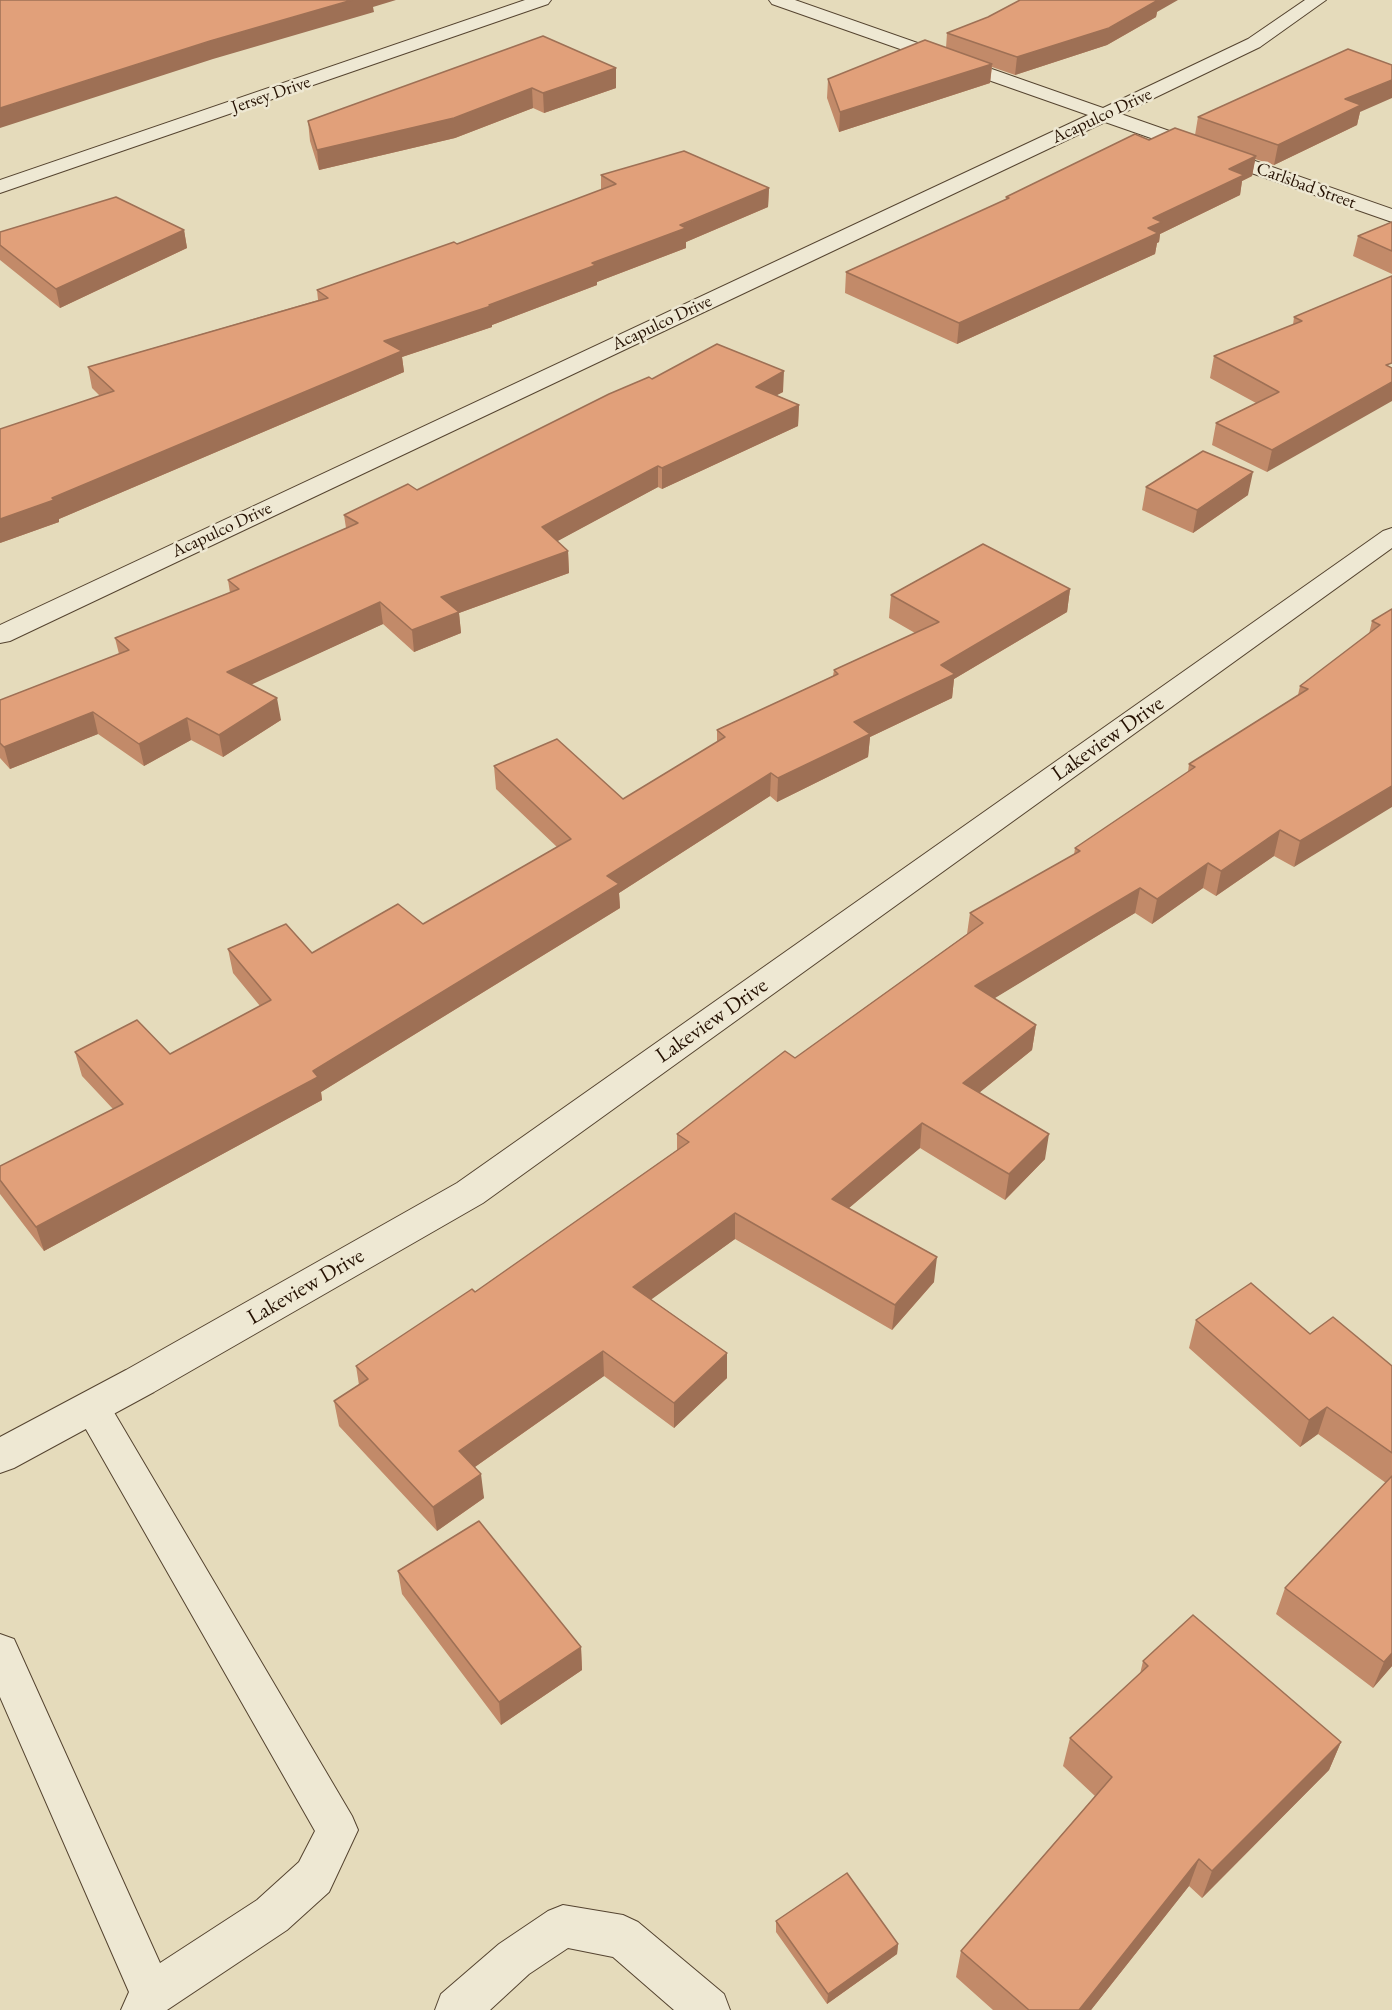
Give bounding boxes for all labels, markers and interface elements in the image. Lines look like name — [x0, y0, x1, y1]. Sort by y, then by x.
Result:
street label: Jersey Drive — [229, 71, 313, 119]
street label: Acapulco Drive — [1049, 83, 1155, 149]
street label: Carlsbad Street — [1253, 158, 1359, 214]
street label: Acapulco Drive — [609, 290, 715, 356]
street label: Acapulco Drive — [169, 497, 275, 563]
street label: Lakeview Drive — [1047, 691, 1169, 787]
street label: Lakeview Drive — [651, 973, 773, 1069]
street label: Lakeview Drive — [243, 1243, 369, 1331]

